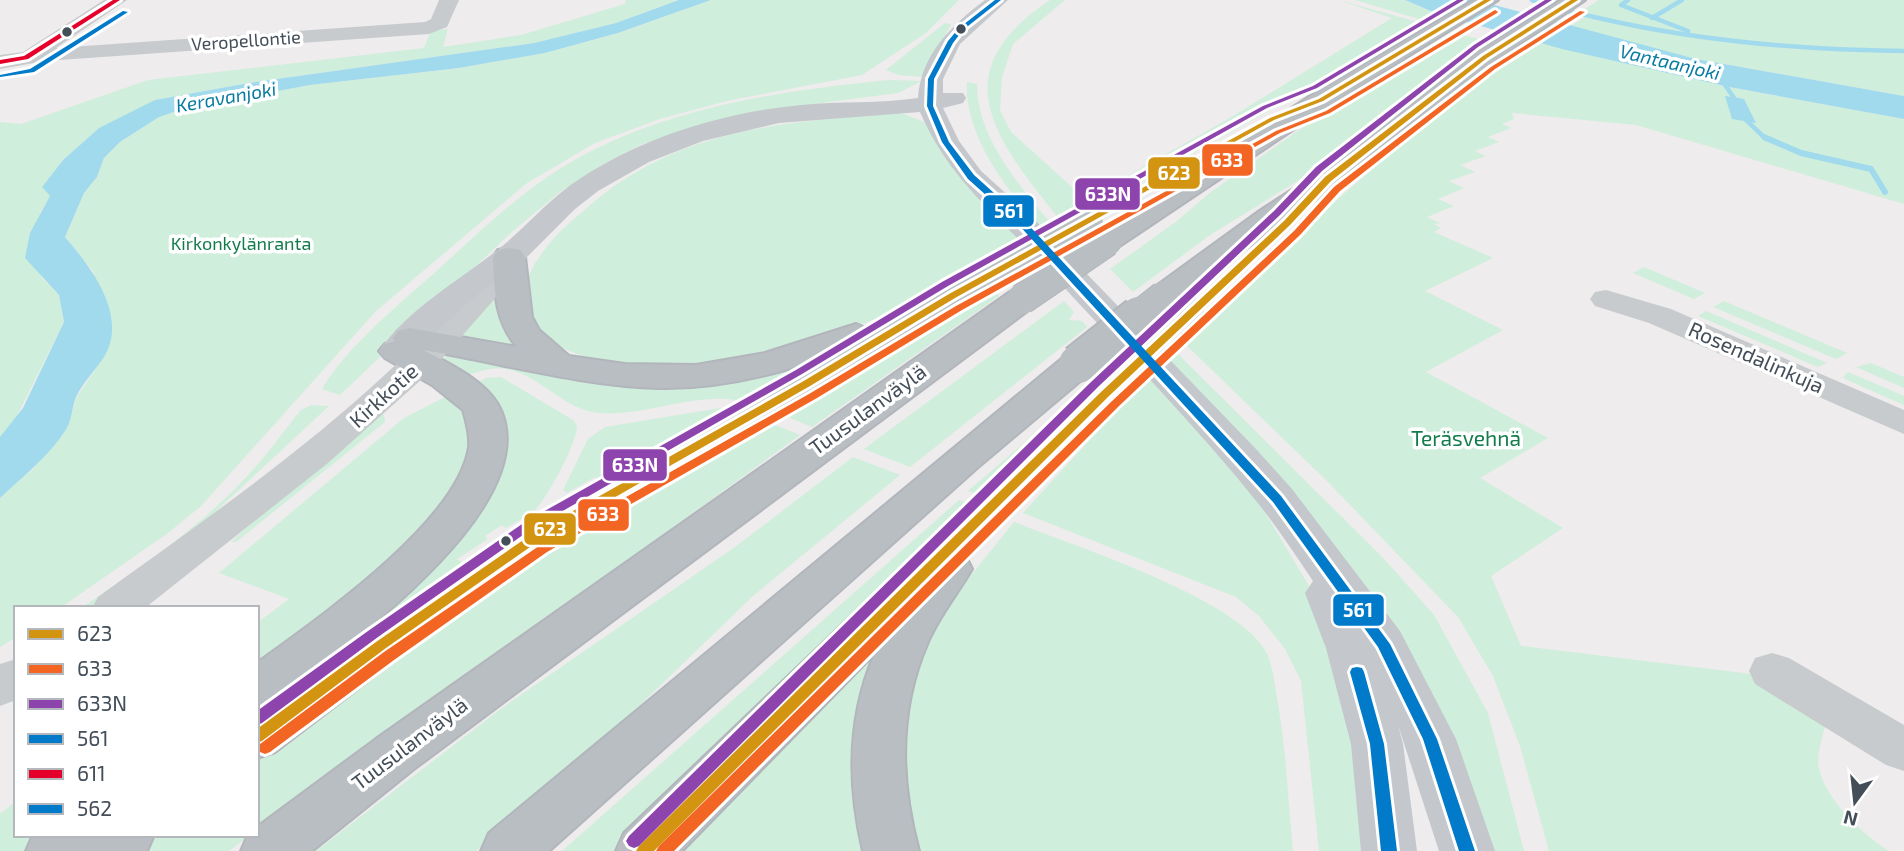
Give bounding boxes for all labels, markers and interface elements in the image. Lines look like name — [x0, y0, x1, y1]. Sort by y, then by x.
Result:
unlabelled marker — [954, 22, 968, 36]
unlabelled marker — [60, 25, 74, 39]
street label: Veropellontie — [190, 25, 301, 55]
water label: Vantaanjoki — [1618, 39, 1723, 84]
water label: Keravanjoki — [174, 76, 278, 117]
line badge: 633 — [1201, 143, 1254, 177]
text: 633 — [1211, 148, 1243, 171]
line badge: 623 — [1147, 156, 1201, 190]
text: 623 — [1157, 161, 1191, 184]
line badge: 633N — [1074, 177, 1141, 211]
text: 633N — [1085, 182, 1131, 205]
line badge: 561 — [982, 194, 1035, 228]
text: 561 — [994, 199, 1024, 222]
park label: Kirkonkylänranta — [171, 232, 311, 254]
street label: Rosendalinkuja — [1685, 316, 1828, 399]
street label: Kirkkotie — [344, 358, 422, 432]
street label: Tuusulanväylä — [804, 358, 930, 460]
park label: Teräsvehnä — [1411, 425, 1521, 450]
line badge: 633N — [602, 448, 668, 482]
text: 633N — [612, 453, 658, 476]
line badge: 633 — [577, 498, 630, 532]
text: 633 — [587, 502, 619, 525]
line badge: 623 — [523, 512, 577, 546]
text: 623 — [533, 517, 567, 540]
unlabelled marker — [499, 534, 513, 548]
line badge: 561 — [1332, 593, 1385, 627]
text: 561 — [1343, 598, 1373, 621]
legend — [14, 606, 259, 837]
text: 623 — [77, 620, 113, 645]
text: 633 — [77, 655, 112, 680]
text: 633N — [77, 690, 127, 715]
street label: Tuusulanväylä — [346, 691, 472, 794]
text: 561 — [77, 725, 109, 750]
text: 611 — [77, 760, 106, 785]
north arrow — [1820, 767, 1890, 837]
text: 562 — [77, 795, 112, 820]
text: N — [1841, 806, 1860, 832]

